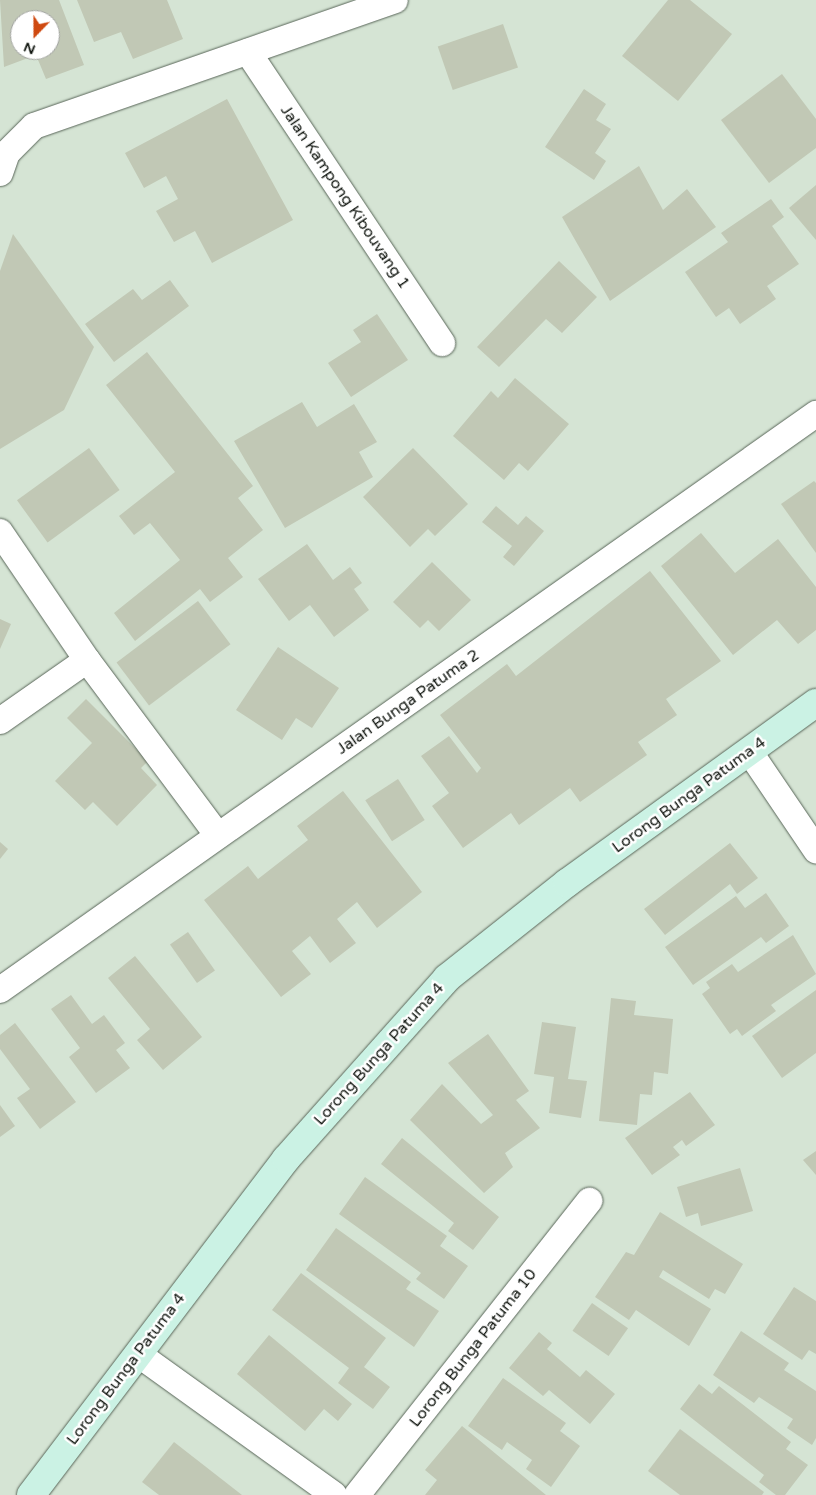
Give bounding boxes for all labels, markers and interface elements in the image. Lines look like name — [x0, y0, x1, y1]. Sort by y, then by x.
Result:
north arrow — [10, 10, 60, 60]
text: N — [21, 38, 38, 58]
street label: Jalan Kampong Kibouvang 1 — [276, 102, 414, 292]
street label: Jalan Bunga Patuma 2 — [333, 645, 483, 759]
street label: Lorong Bunga Patuma 4 — [608, 733, 770, 857]
street label: Lorong Bunga Patuma 4 — [310, 979, 448, 1129]
street label: Lorong Bunga Patuma 10 — [405, 1265, 541, 1431]
street label: Lorong Bunga Patuma 4 — [63, 1289, 189, 1449]

